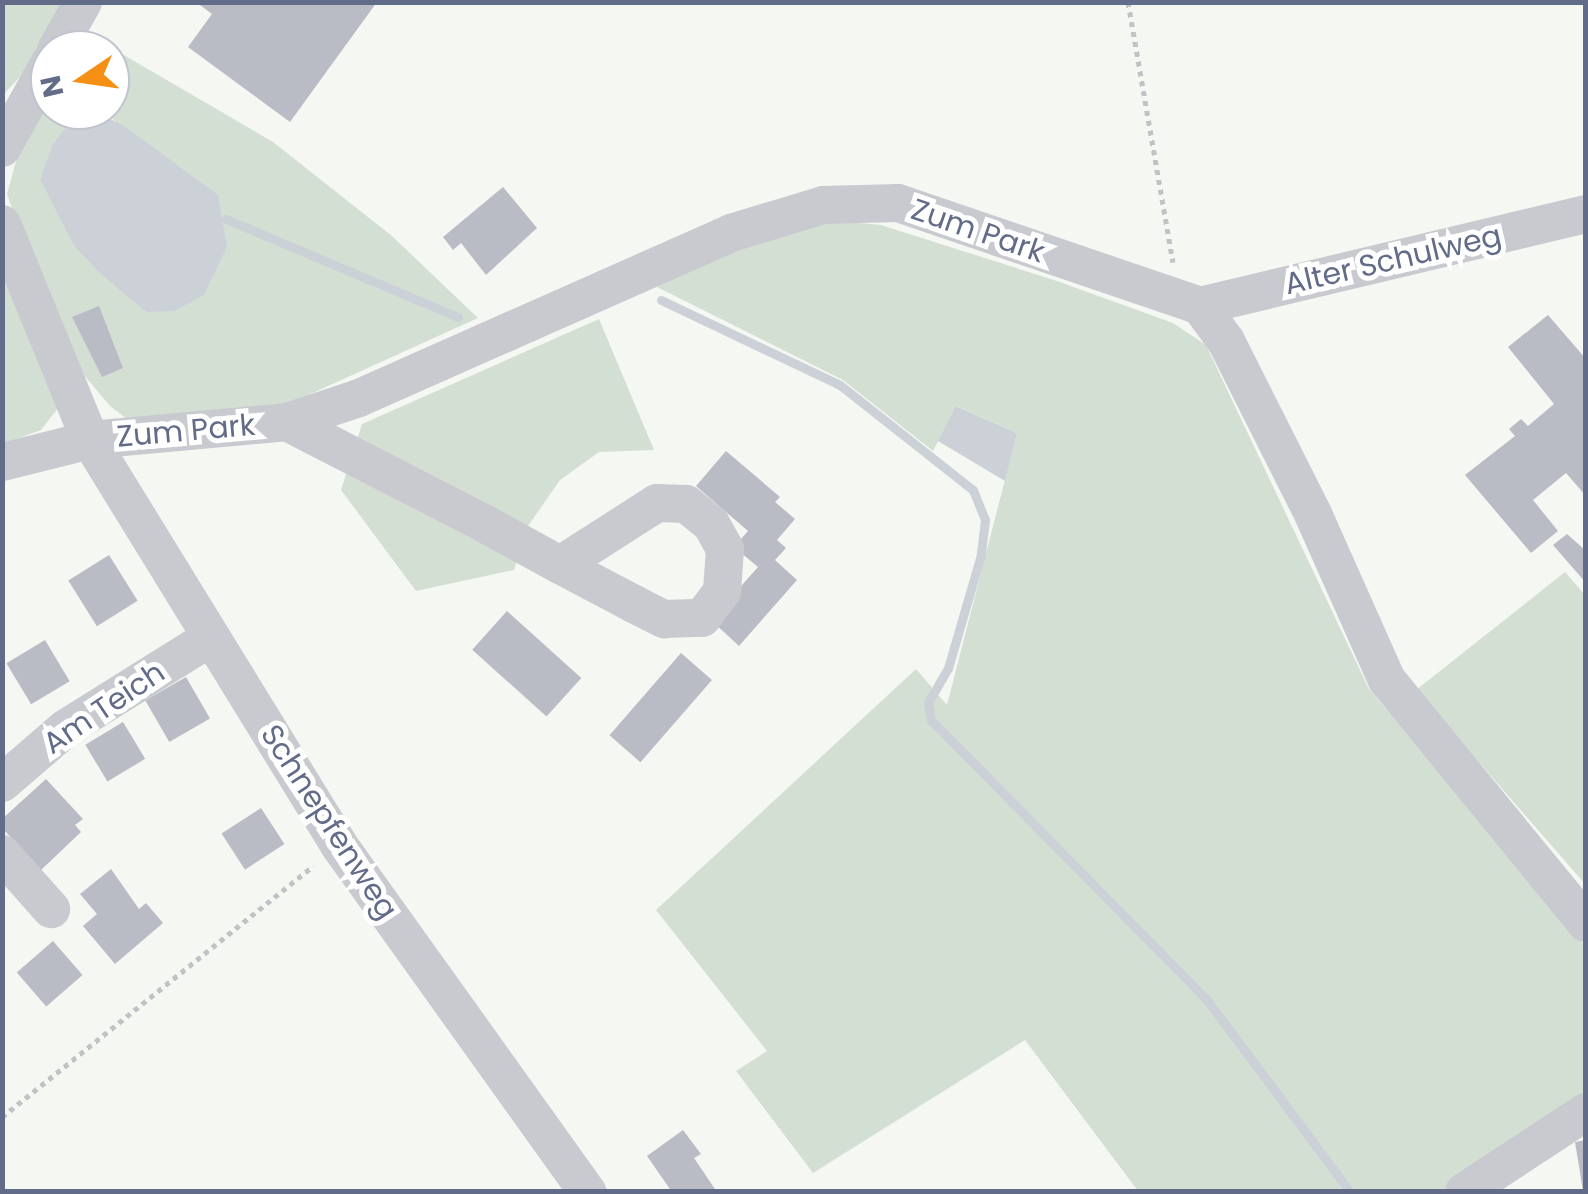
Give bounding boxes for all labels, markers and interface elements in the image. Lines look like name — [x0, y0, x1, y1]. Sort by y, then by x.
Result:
north arrow — [30, 30, 130, 130]
text: N — [31, 72, 74, 101]
street label: Zum Park — [907, 191, 1049, 271]
street label: Alter Schulweg — [1281, 218, 1505, 302]
street label: Zum Park — [115, 407, 257, 455]
street label: Am Teich — [36, 654, 172, 762]
street label: Schnepfenweg — [253, 718, 405, 926]

